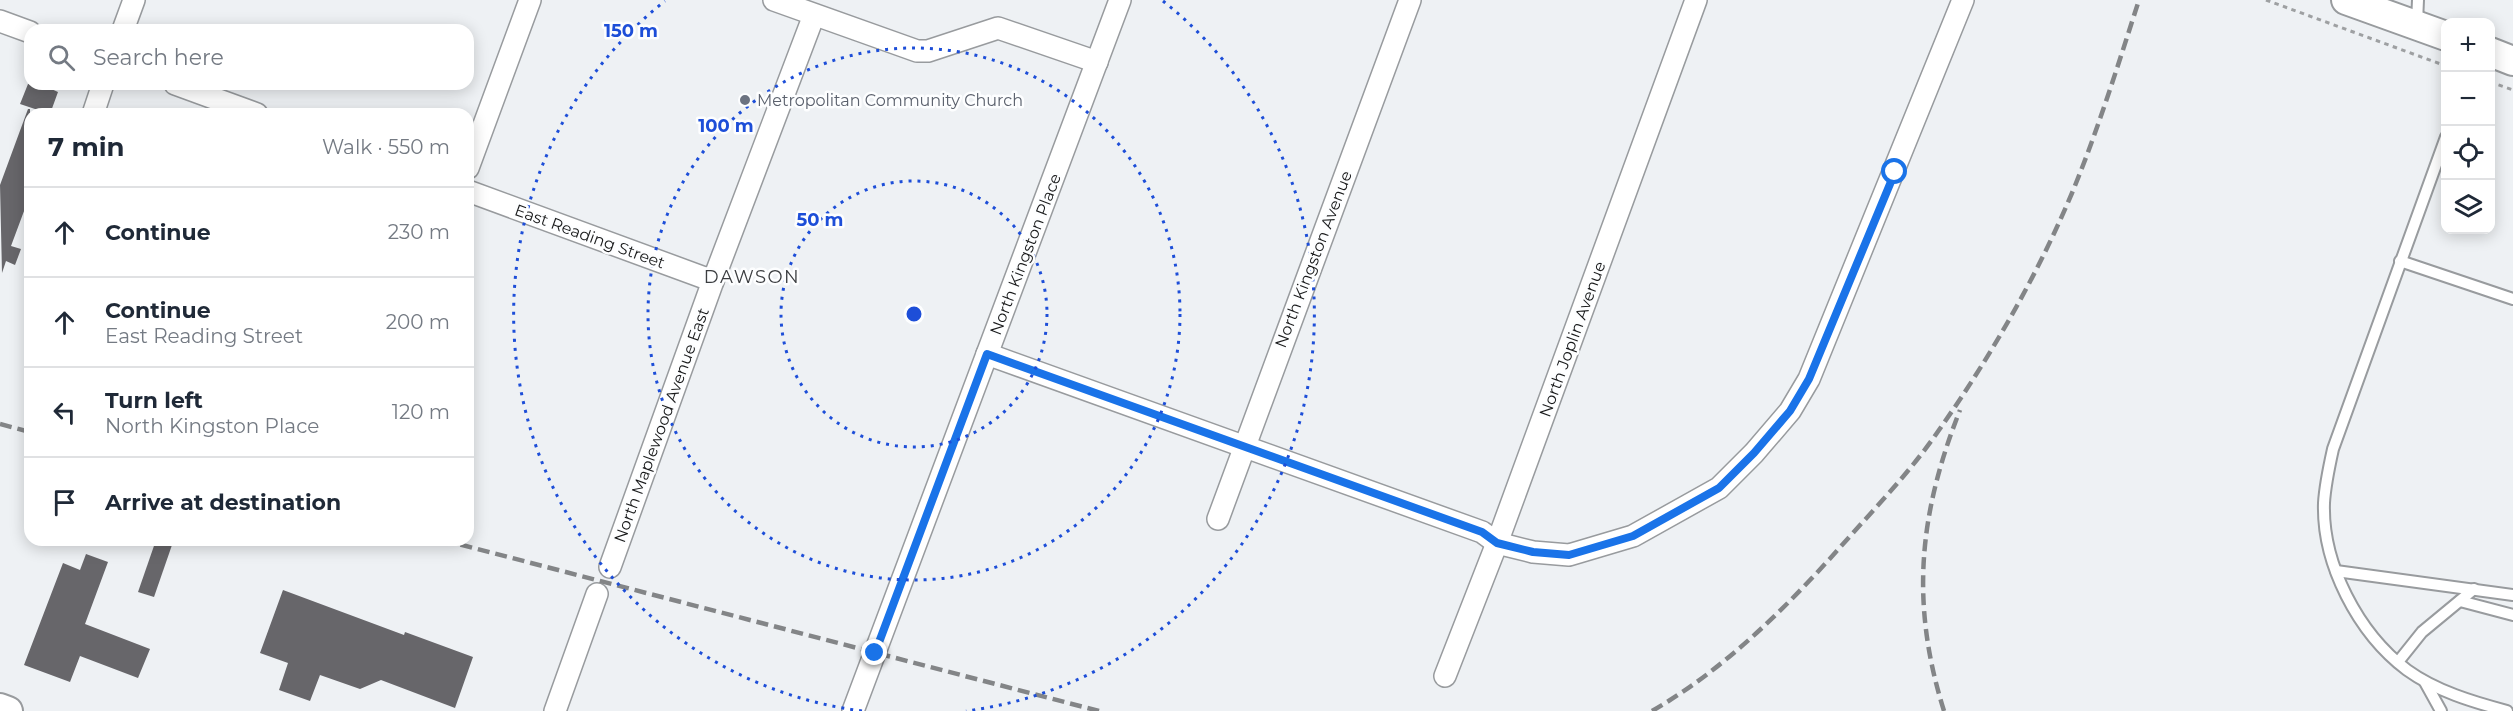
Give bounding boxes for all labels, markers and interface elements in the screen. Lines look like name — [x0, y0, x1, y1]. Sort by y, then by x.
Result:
map controls — [2441, 18, 2495, 234]
button: + — [2441, 18, 2495, 72]
text: 150 m — [604, 20, 658, 42]
search box — [24, 24, 474, 90]
icon: search — [45, 41, 78, 74]
text: Search here — [93, 44, 224, 71]
button: − — [2441, 72, 2495, 126]
place label: Metropolitan Community Church — [757, 91, 1023, 110]
marker: Metropolitan Community Church — [738, 93, 752, 107]
text: 100 m — [698, 115, 754, 137]
button: locate — [2441, 126, 2495, 180]
text: 7 min — [48, 131, 125, 163]
text: Walk · 550 m — [322, 135, 450, 159]
route start — [1881, 158, 1907, 184]
street label: North Kingston Avenue — [1271, 168, 1356, 350]
street label: North Kingston Place — [986, 171, 1065, 338]
button: layers — [2441, 180, 2495, 234]
street label: East Reading Street — [512, 200, 668, 273]
text: 50 m — [797, 209, 843, 231]
icon: ahead — [48, 216, 81, 249]
text: Continue — [105, 219, 211, 246]
text: 230 m — [388, 220, 450, 244]
street label: North Joplin Avenue — [1535, 259, 1609, 420]
district label: DAWSON — [704, 266, 800, 288]
text: Continue — [105, 297, 211, 324]
centre of rings — [904, 304, 924, 324]
street label: North Maplewood Avenue East — [610, 305, 713, 545]
icon: ahead — [48, 306, 81, 339]
text: 200 m — [386, 310, 450, 334]
text: East Reading Street — [105, 324, 303, 348]
text: Turn left — [105, 387, 203, 414]
icon: left — [48, 396, 81, 429]
text: 120 m — [392, 400, 450, 424]
text: North Kingston Place — [105, 414, 319, 438]
icon: arrive — [48, 486, 81, 519]
text: Arrive at destination — [105, 489, 341, 516]
route end — [861, 639, 887, 665]

